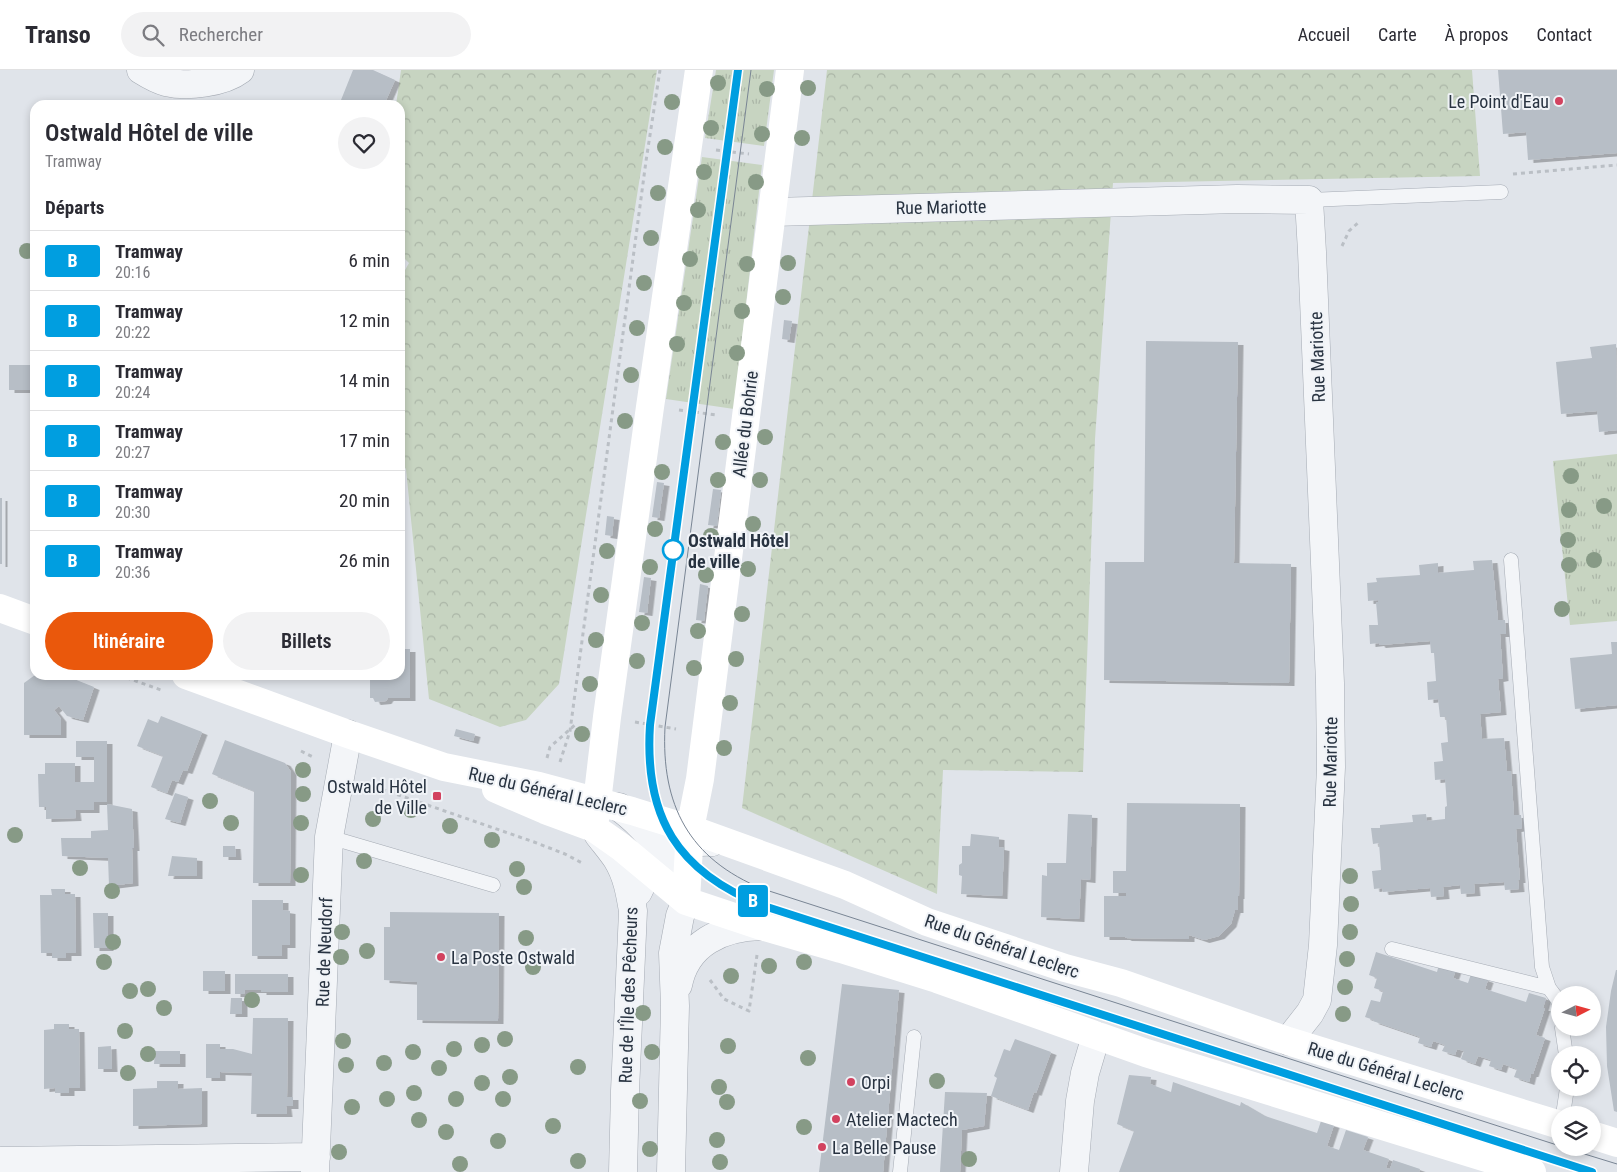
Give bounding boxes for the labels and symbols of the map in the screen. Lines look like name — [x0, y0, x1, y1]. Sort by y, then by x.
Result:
place label: Le Point d'Eau — [1448, 91, 1549, 112]
marker: Le Point d'Eau — [1553, 95, 1565, 107]
street label: Rue Mariotte — [895, 196, 987, 218]
street label: Rue Mariotte — [1305, 311, 1329, 403]
street label: Allée du Bohrie — [728, 370, 762, 478]
place label: Ostwald Hôtel de ville — [688, 530, 789, 572]
marker: Ostwald Hôtel de ville — [662, 539, 684, 561]
street label: Rue Mariotte — [1319, 716, 1341, 808]
street label: Rue du Général Leclerc — [467, 763, 629, 819]
place label: Ostwald Hôtel de Ville — [327, 776, 427, 818]
marker: Ostwald Hôtel de Ville — [431, 790, 443, 802]
line badge: B — [737, 885, 769, 917]
street label: Rue de Neudorf — [312, 896, 336, 1007]
street label: Rue de l'Île des Pêcheurs — [614, 906, 642, 1084]
street label: Rue du Général Leclerc — [922, 910, 1082, 982]
place label: La Poste Ostwald — [451, 947, 575, 968]
marker: La Poste Ostwald — [435, 951, 447, 963]
north arrow — [1551, 986, 1601, 1036]
street label: Rue du Général Leclerc — [1305, 1037, 1467, 1105]
place label: Orpi — [861, 1072, 890, 1093]
marker: Orpi — [845, 1076, 857, 1088]
place label: Atelier Mactech — [846, 1109, 958, 1130]
marker: Atelier Mactech — [830, 1113, 842, 1125]
place label: La Belle Pause — [832, 1137, 936, 1158]
marker: La Belle Pause — [816, 1141, 828, 1153]

